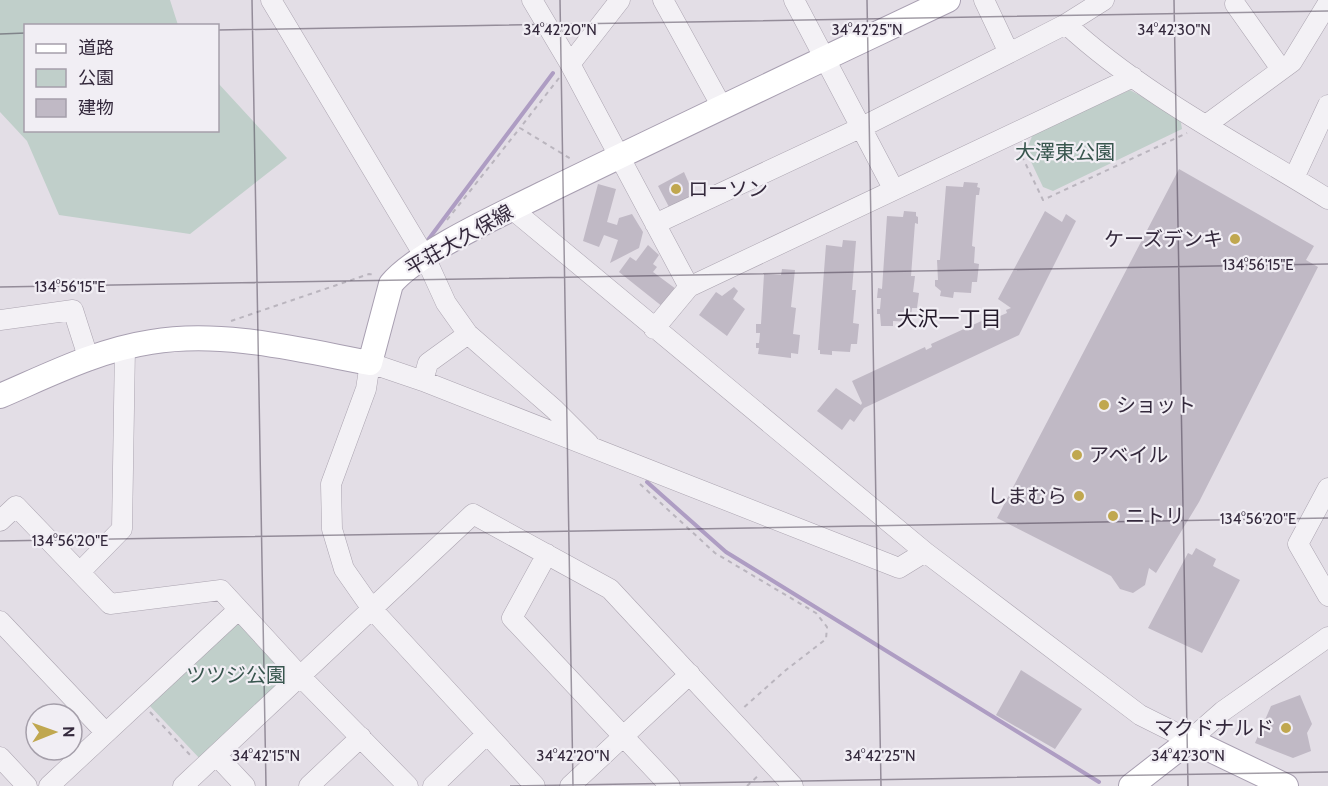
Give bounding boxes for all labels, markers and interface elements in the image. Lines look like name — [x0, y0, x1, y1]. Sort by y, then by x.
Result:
text: 34°42'20"N — [523, 21, 597, 39]
text: 34°42'25"N — [831, 21, 903, 39]
text: 34°42'30"N — [1137, 21, 1211, 39]
legend — [24, 24, 219, 132]
text: 道路 — [78, 37, 114, 59]
text: 公園 — [78, 67, 114, 89]
text: 建物 — [78, 97, 114, 119]
park label: 大澤東公園 — [1015, 140, 1115, 164]
place label: ローソン — [688, 177, 768, 201]
marker: ローソン — [669, 182, 683, 196]
street label: 平荘大久保線 — [401, 200, 517, 280]
place label: ケーズデンキ — [1104, 227, 1223, 251]
marker: ケーズデンキ — [1228, 232, 1242, 246]
text: 134°56'15"E — [1222, 256, 1294, 274]
text: 134°56'15"E — [34, 278, 106, 296]
district label: 大沢一丁目 — [897, 306, 1002, 331]
place label: ショット — [1116, 393, 1196, 417]
marker: ショット — [1097, 398, 1111, 412]
place label: アベイル — [1089, 443, 1169, 467]
marker: アベイル — [1070, 448, 1084, 462]
place label: しまむら — [987, 484, 1067, 508]
marker: しまむら — [1072, 489, 1086, 503]
place label: ニトリ — [1125, 504, 1185, 528]
marker: ニトリ — [1106, 509, 1120, 523]
text: 134°56'20"E — [1220, 510, 1296, 528]
text: 134°56'20"E — [32, 532, 108, 550]
park label: ツツジ公園 — [186, 663, 286, 687]
north arrow — [24, 702, 84, 762]
place label: マクドナルド — [1154, 716, 1274, 740]
marker: マクドナルド — [1279, 721, 1293, 735]
text: N — [59, 726, 78, 738]
text: 34°42'15"N — [232, 747, 300, 765]
text: 34°42'20"N — [536, 747, 610, 765]
text: 34°42'25"N — [844, 747, 916, 765]
text: 34°42'30"N — [1151, 747, 1225, 765]

